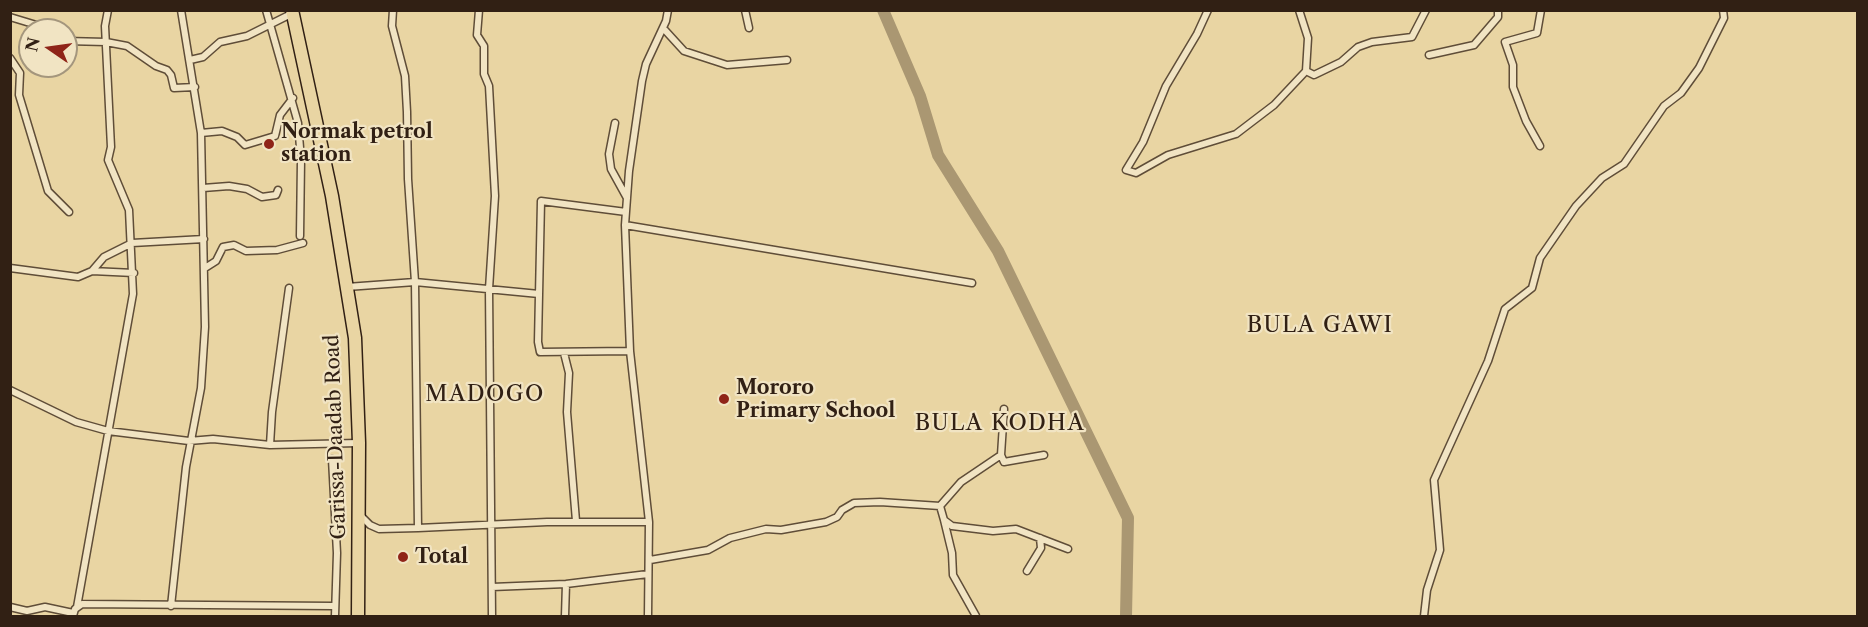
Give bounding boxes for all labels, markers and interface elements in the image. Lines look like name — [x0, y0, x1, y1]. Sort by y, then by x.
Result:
north arrow — [18, 18, 78, 78]
text: N — [21, 35, 44, 53]
place label: Normak petrol station — [281, 120, 433, 167]
marker: Normak petrol station — [262, 137, 276, 151]
district label: BULA GAWI — [1247, 313, 1393, 339]
street label: Garissa-Daadab Road — [320, 334, 352, 540]
place label: Mororo Primary School — [736, 376, 895, 423]
district label: MADOGO — [425, 382, 545, 408]
marker: Mororo Primary School — [717, 392, 731, 406]
district label: BULA KODHA — [915, 411, 1085, 437]
place label: Total — [415, 545, 468, 569]
marker: Total — [396, 550, 410, 564]

